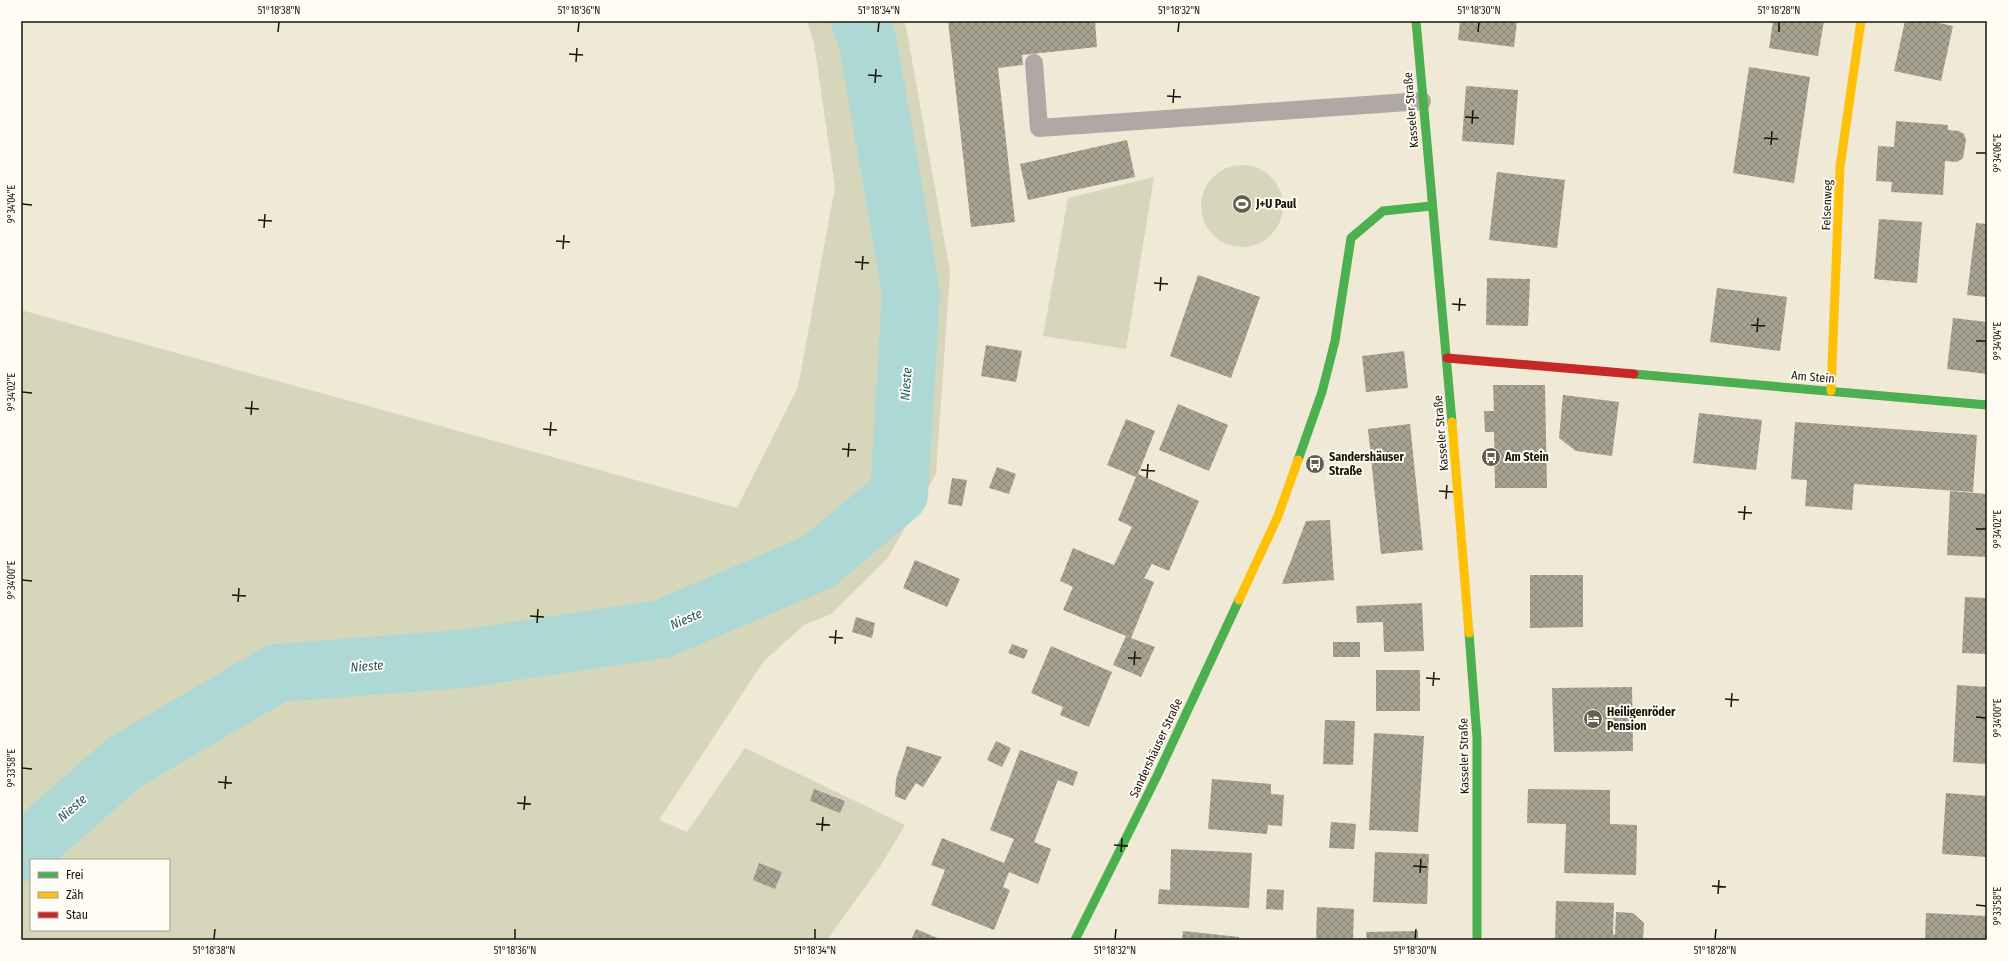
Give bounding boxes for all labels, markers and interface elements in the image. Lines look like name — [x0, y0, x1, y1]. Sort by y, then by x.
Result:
text: 51°18'38"N — [258, 5, 300, 17]
text: 51°18'36"N — [558, 5, 600, 17]
text: 51°18'34"N — [858, 5, 900, 17]
text: 51°18'32"N — [1158, 5, 1200, 17]
text: 51°18'30"N — [1458, 5, 1500, 17]
text: 51°18'28"N — [1758, 5, 1800, 17]
street label: Kasseler Straße — [1401, 71, 1421, 149]
text: 9°34'06"E — [1992, 133, 2004, 172]
street label: Felsenweg — [1819, 179, 1835, 231]
text: 9°34'04"E — [6, 185, 18, 223]
sports icon: J+U Paul — [1231, 193, 1253, 215]
place label: J+U Paul — [1255, 197, 1297, 211]
text: 9°34'04"E — [1992, 322, 2004, 360]
water label: Nieste — [897, 367, 915, 401]
street label: Am Stein — [1791, 368, 1835, 386]
text: 9°34'02"E — [6, 373, 18, 411]
street label: Kasseler Straße — [1431, 394, 1451, 472]
bus stop icon: Am Stein — [1480, 446, 1502, 468]
place label: Sandershäuser Straße — [1329, 450, 1404, 478]
place label: Am Stein — [1504, 450, 1549, 464]
bus stop icon: Sandershäuser Straße — [1304, 453, 1326, 475]
text: 9°34'02"E — [1992, 510, 2004, 548]
text: 9°34'00"E — [6, 560, 18, 600]
water label: Nieste — [668, 606, 704, 632]
water label: Nieste — [350, 657, 384, 675]
street label: Sandershäuser Straße — [1127, 696, 1185, 800]
text: 9°34'00"E — [1992, 698, 2004, 738]
place label: Heiligenröder Pension — [1607, 705, 1676, 733]
hotel icon: Heiligenröder Pension — [1582, 708, 1604, 730]
street label: Kasseler Straße — [1456, 718, 1472, 794]
text: 9°33'58"E — [6, 748, 18, 787]
water label: Nieste — [55, 792, 89, 824]
legend — [30, 859, 170, 931]
text: Frei — [66, 868, 84, 882]
text: 9°33'58"E — [1992, 886, 2004, 925]
text: Zäh — [66, 888, 84, 902]
text: Stau — [66, 908, 88, 922]
text: 51°18'38"N — [193, 945, 235, 957]
text: 51°18'36"N — [494, 945, 536, 957]
text: 51°18'34"N — [794, 945, 836, 957]
text: 51°18'32"N — [1094, 945, 1136, 957]
text: 51°18'30"N — [1394, 945, 1436, 957]
text: 51°18'28"N — [1694, 945, 1736, 957]

